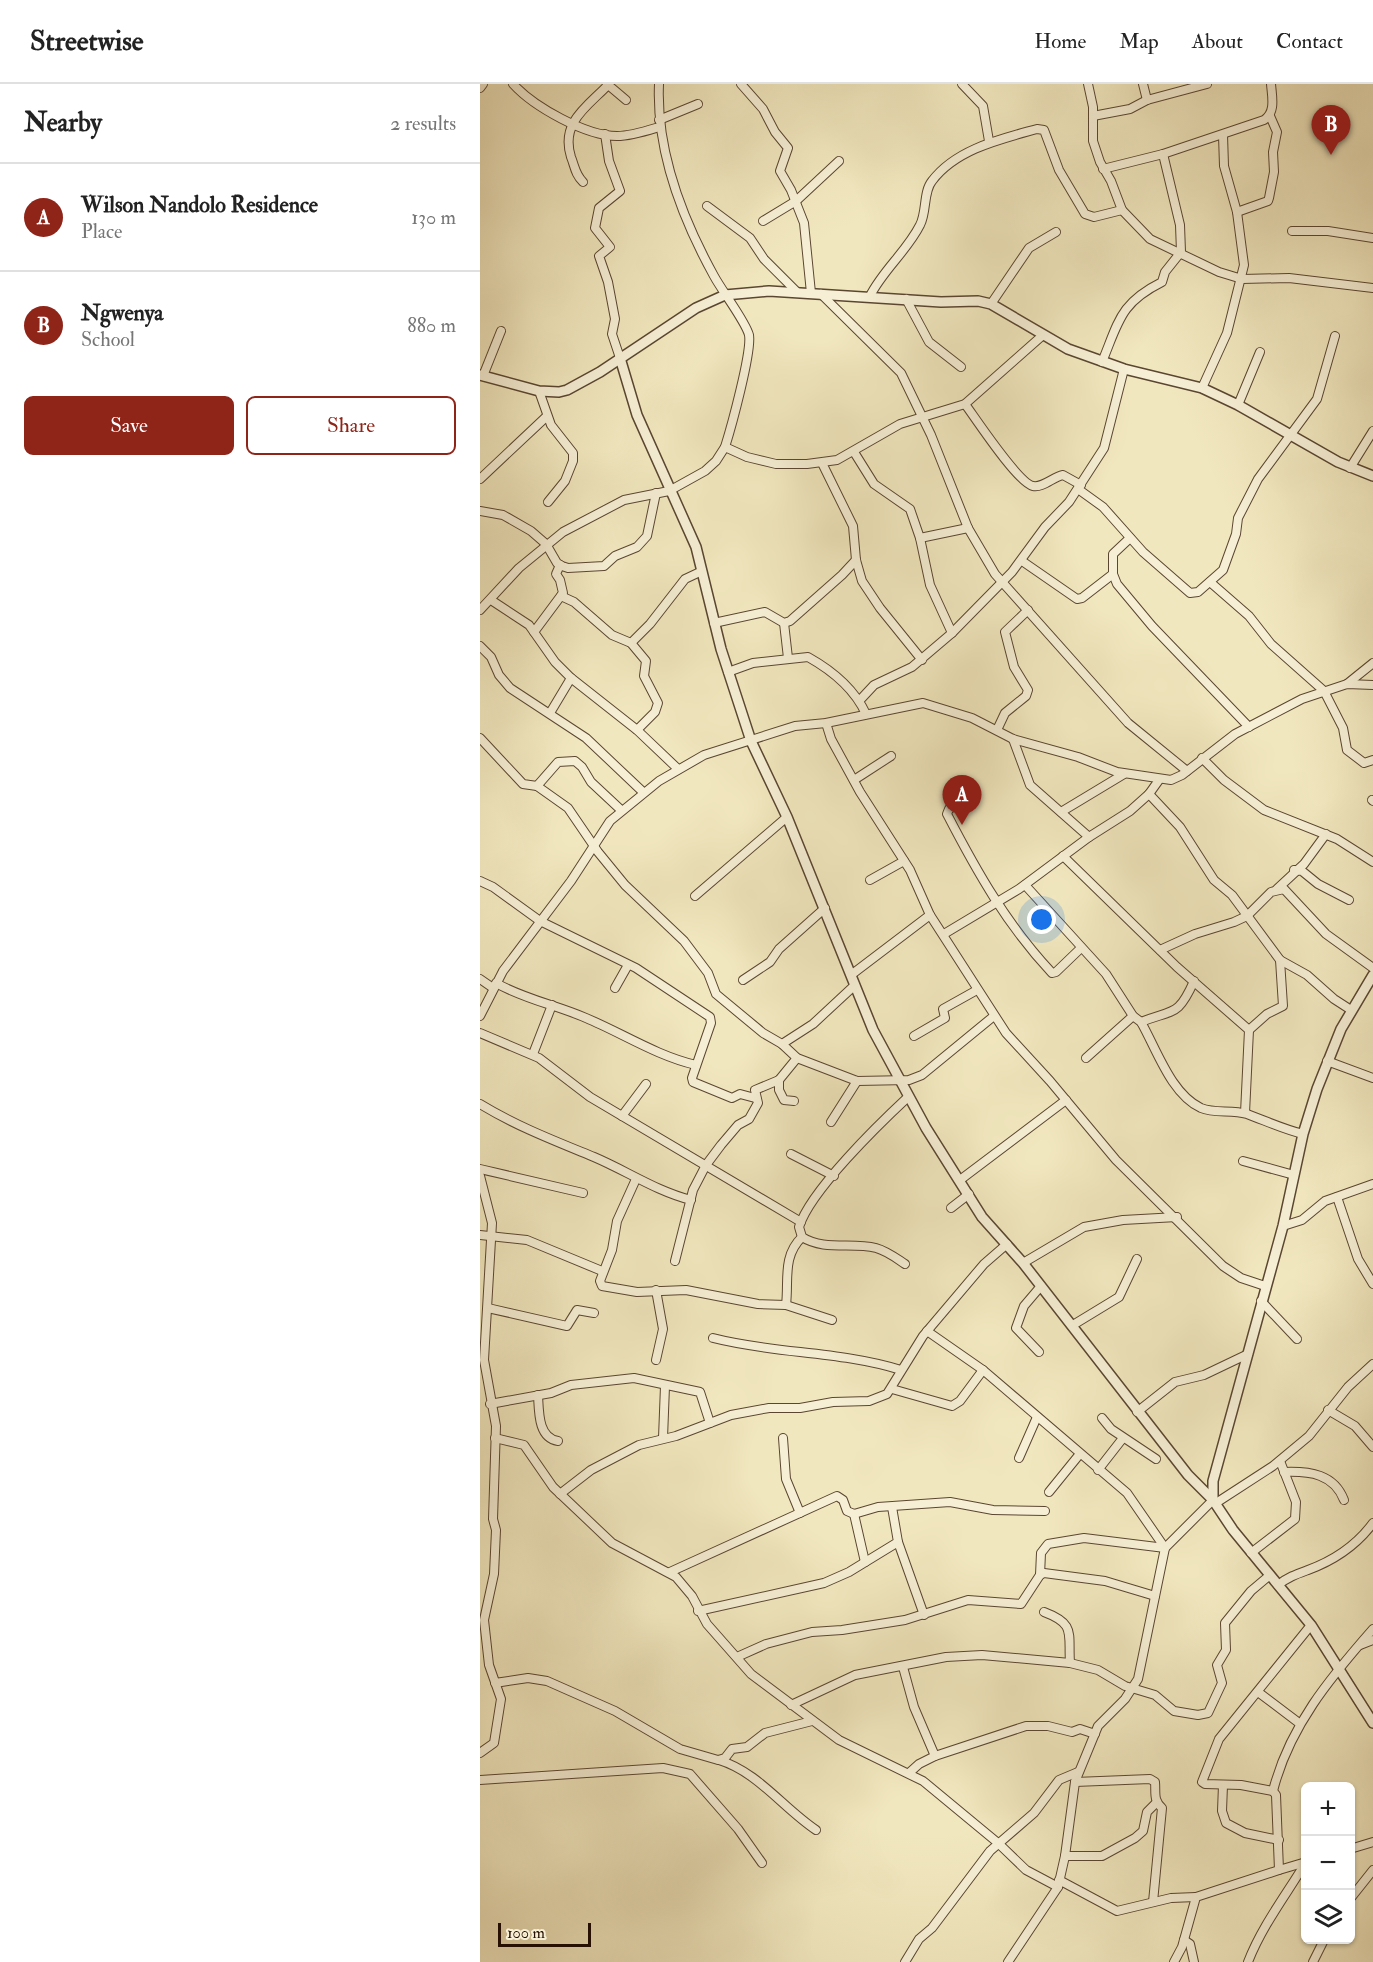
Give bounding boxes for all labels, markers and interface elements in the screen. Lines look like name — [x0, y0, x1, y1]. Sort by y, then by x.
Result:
text: Streetwise — [30, 24, 144, 59]
text: Home — [1034, 28, 1086, 55]
text: Map — [1119, 28, 1159, 55]
text: About — [1192, 28, 1243, 55]
text: Contact — [1276, 28, 1343, 55]
pin: B — [1312, 106, 1350, 155]
text: Nearby — [24, 107, 102, 139]
text: 2 results — [390, 111, 456, 136]
text: Wilson Nandolo Residence — [81, 191, 318, 219]
text: A — [37, 205, 50, 230]
text: 130 m — [411, 205, 456, 230]
text: Place — [81, 219, 122, 244]
text: Ngwenya — [81, 299, 163, 327]
text: B — [37, 313, 50, 338]
text: 880 m — [407, 313, 456, 338]
text: School — [81, 327, 135, 352]
button: Save — [24, 396, 234, 455]
button: Share — [246, 396, 456, 455]
pin: A — [942, 776, 982, 825]
your location — [1027, 905, 1056, 934]
map controls — [1301, 1782, 1355, 1944]
button: + — [1301, 1782, 1355, 1836]
button: − — [1301, 1836, 1355, 1890]
button: layers — [1301, 1890, 1355, 1944]
scale bar — [498, 1920, 591, 1948]
text: 100 m — [507, 1923, 545, 1943]

